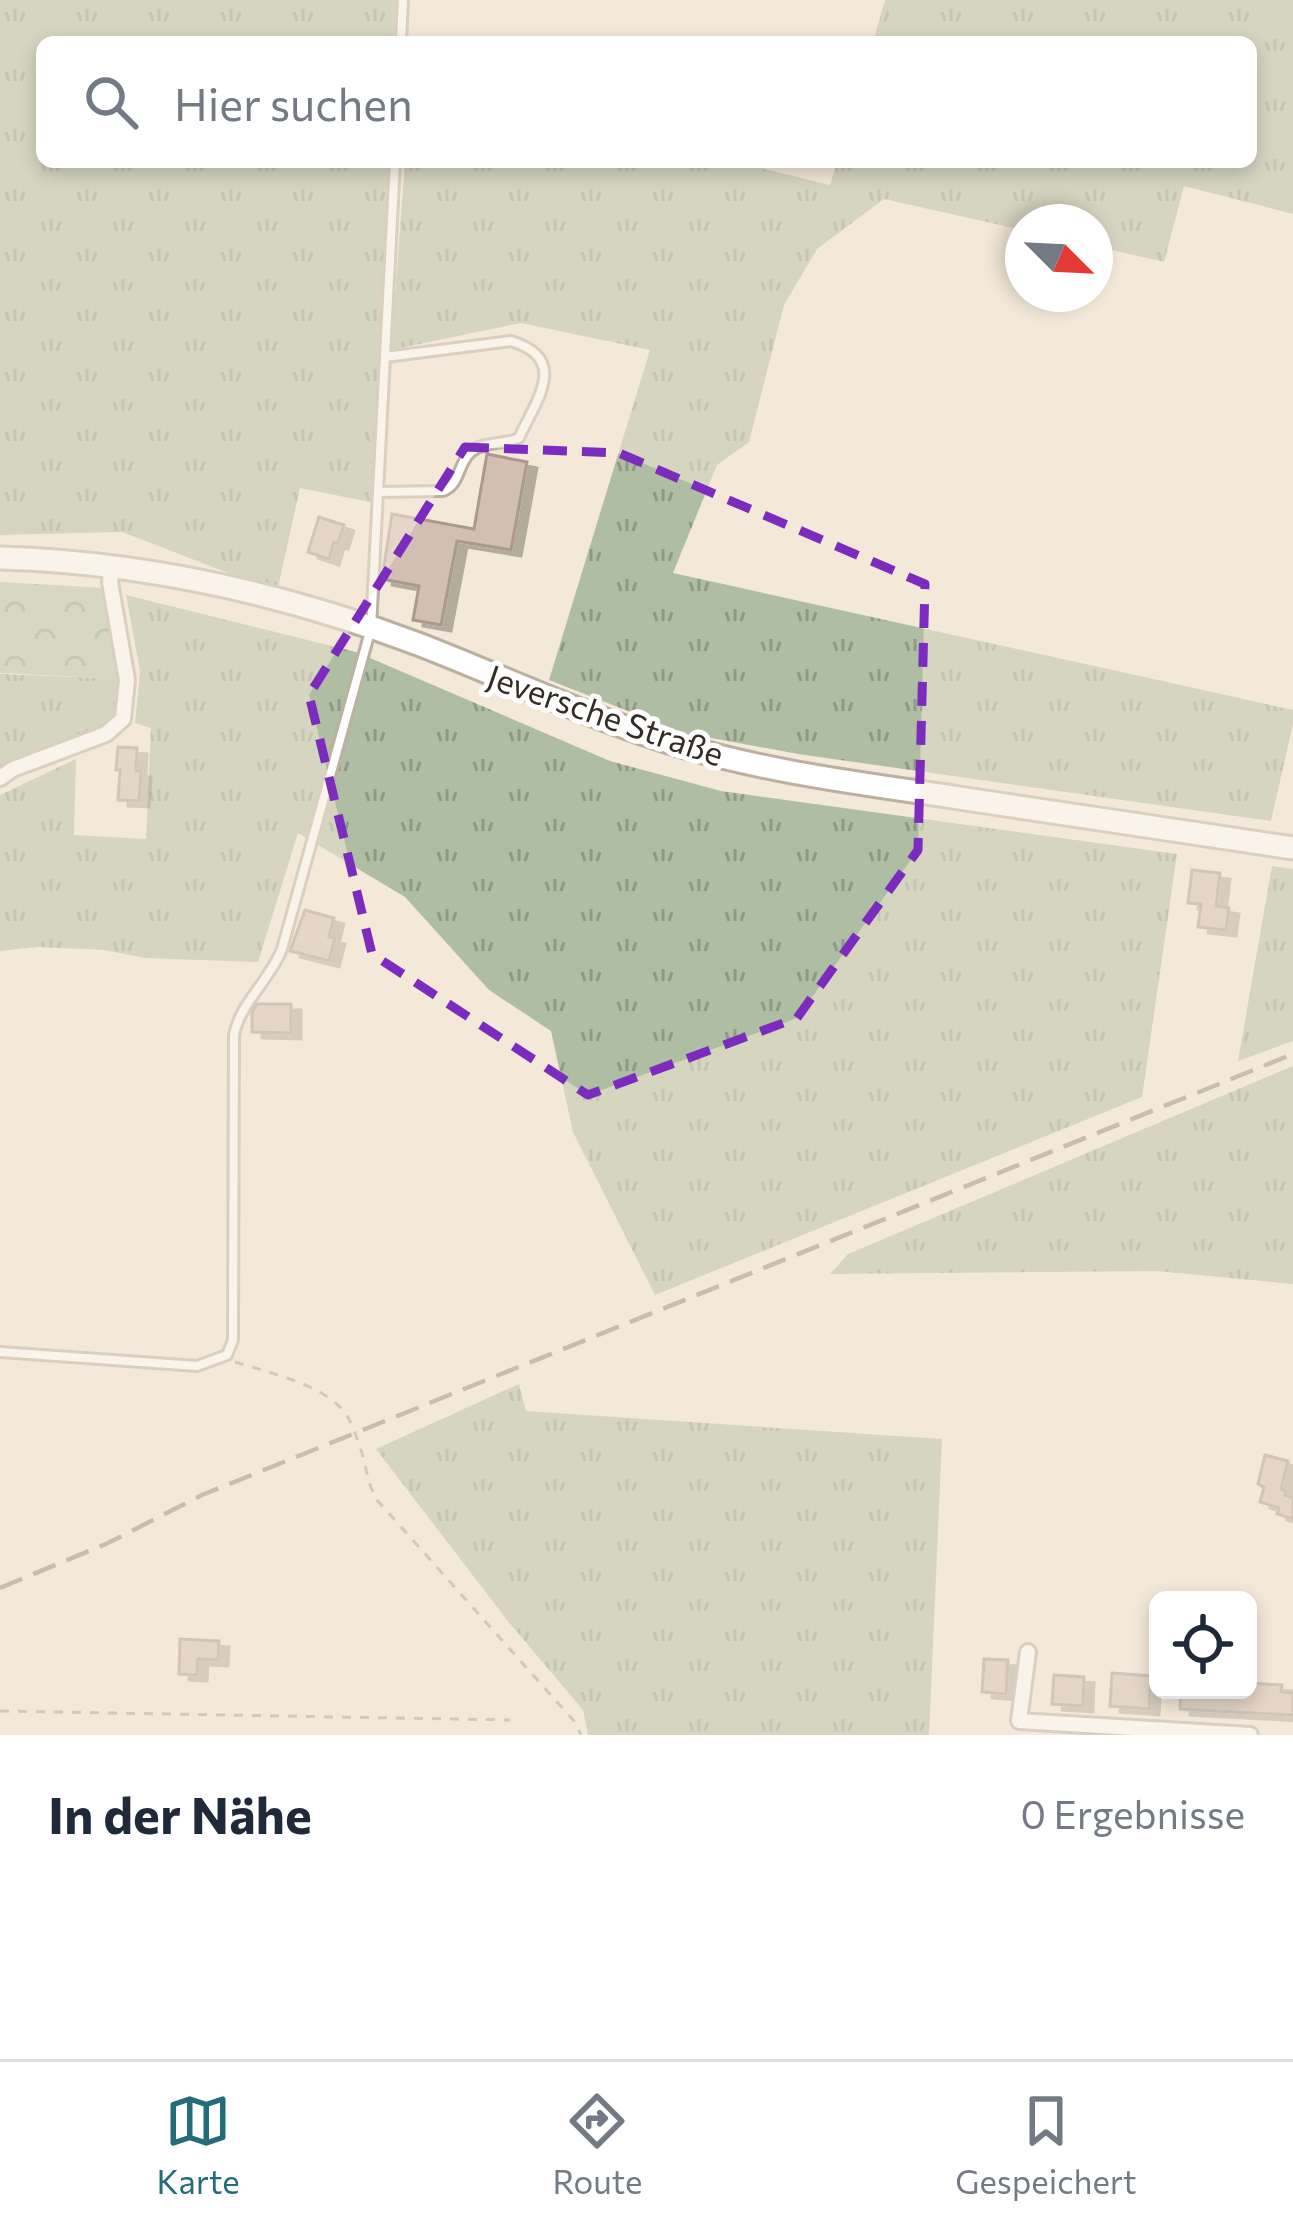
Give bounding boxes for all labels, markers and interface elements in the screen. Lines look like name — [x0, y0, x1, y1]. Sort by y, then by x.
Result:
search box — [36, 36, 1257, 168]
icon: search — [78, 69, 144, 135]
text: Hier suchen — [174, 75, 413, 130]
north arrow — [1005, 204, 1113, 312]
street label: Jeversche Straße — [483, 654, 729, 774]
map controls — [1149, 1591, 1257, 1699]
button: locate — [1149, 1591, 1257, 1699]
text: In der Nähe — [48, 1782, 312, 1845]
text: 0 Ergebnisse — [1021, 1789, 1245, 1837]
tab: Karte — [156, 2088, 240, 2201]
tab: Route — [553, 2088, 642, 2201]
tab: Gespeichert — [955, 2088, 1137, 2201]

